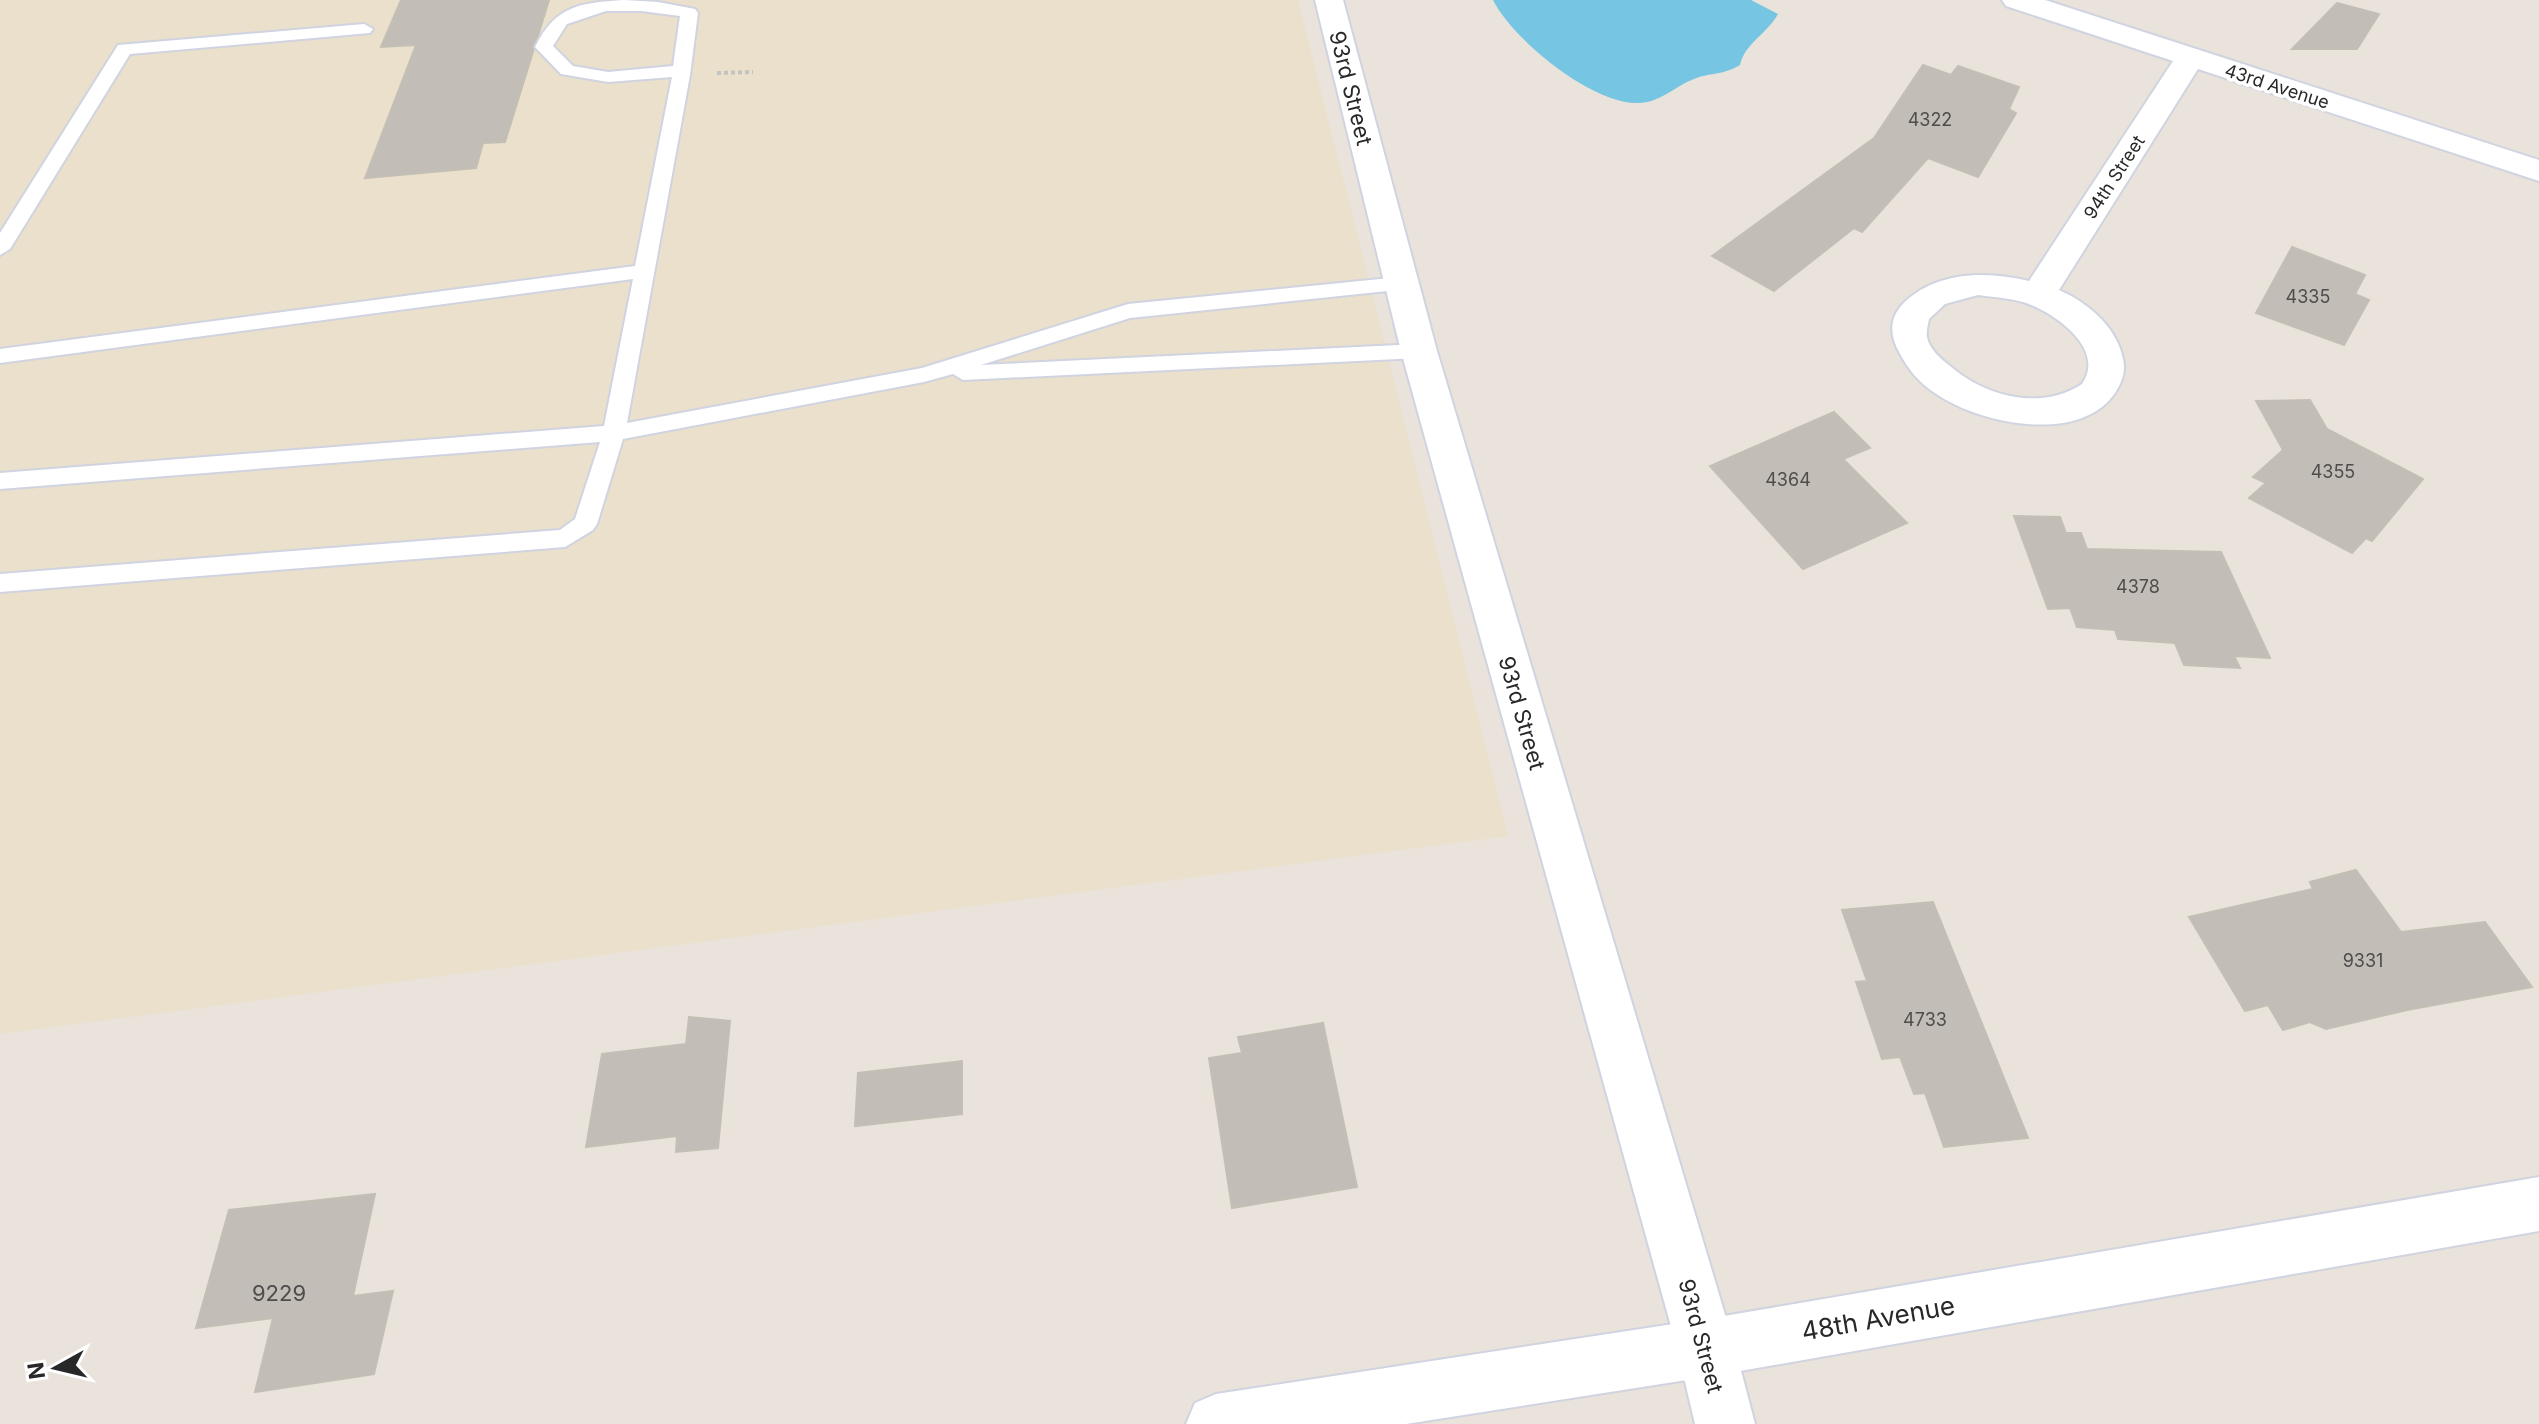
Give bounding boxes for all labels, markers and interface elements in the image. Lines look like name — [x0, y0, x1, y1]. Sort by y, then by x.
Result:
street label: 93rd Street — [1324, 28, 1378, 148]
street label: 43rd Avenue — [2222, 59, 2332, 113]
house number: 4322 — [1908, 109, 1952, 130]
street label: 94th Street — [2079, 131, 2149, 223]
house number: 4335 — [2286, 286, 2330, 307]
house number: 4355 — [2311, 461, 2355, 482]
house number: 4364 — [1765, 469, 1811, 490]
house number: 4378 — [2116, 576, 2160, 597]
street label: 93rd Street — [1493, 653, 1551, 773]
house number: 9331 — [2343, 950, 2383, 971]
house number: 4733 — [1903, 1009, 1947, 1030]
street label: 93rd Street — [1673, 1276, 1729, 1396]
house number: 9229 — [252, 1280, 306, 1306]
street label: 48th Avenue — [1799, 1289, 1957, 1347]
north arrow — [16, 1328, 96, 1408]
text: N — [22, 1361, 50, 1381]

